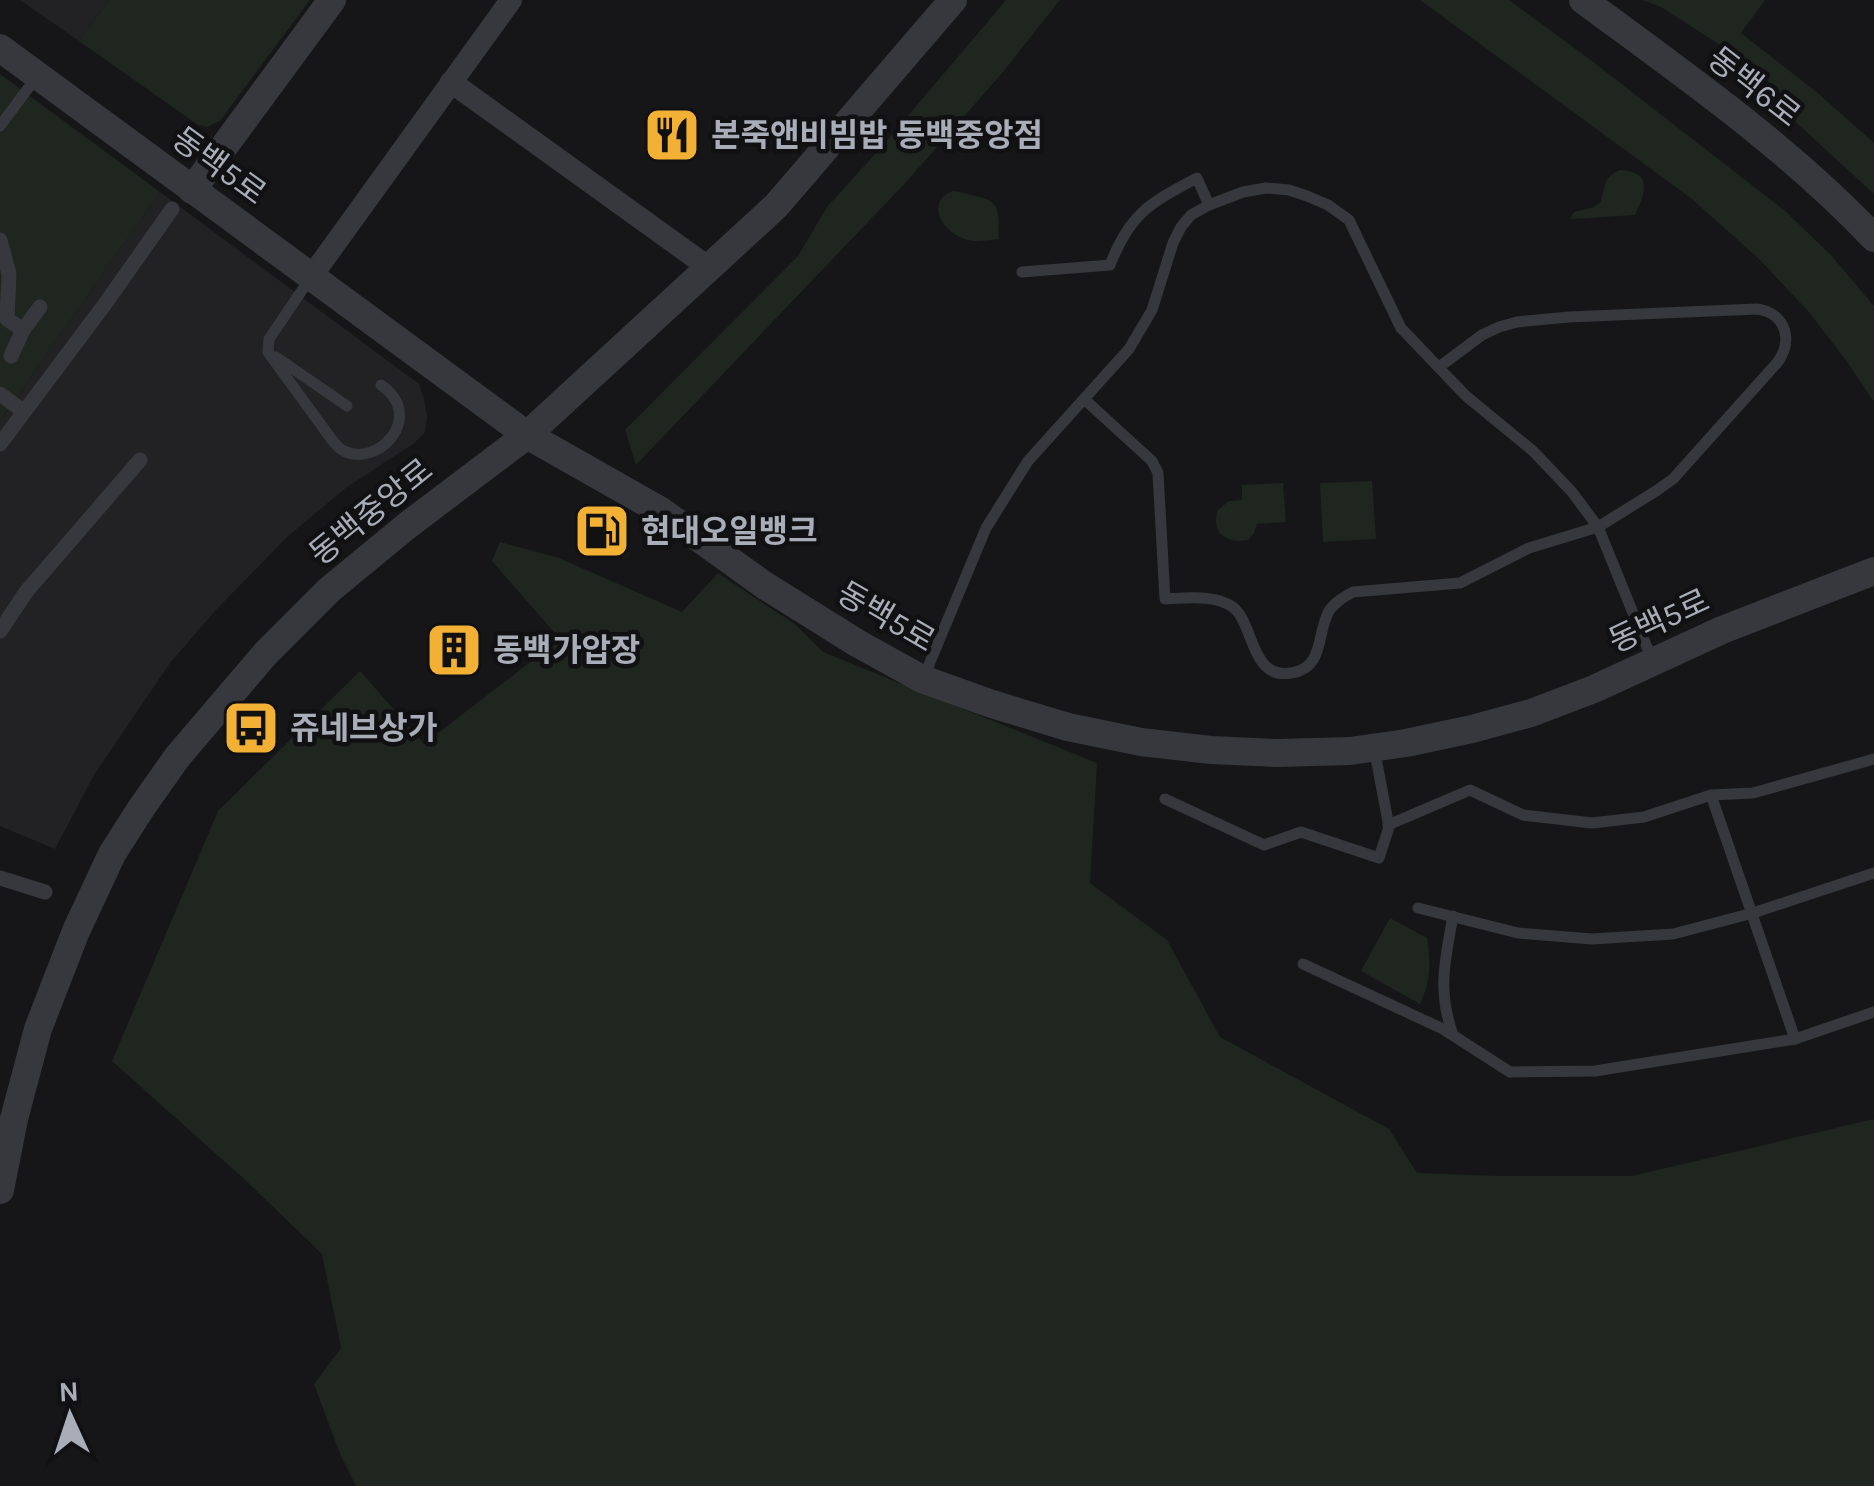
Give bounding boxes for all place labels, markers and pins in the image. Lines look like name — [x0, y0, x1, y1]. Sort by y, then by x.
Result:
restaurant icon: 본죽앤비빔밥 동백중앙점 — [642, 105, 702, 165]
place label: 본죽앤비빔밥 동백중앙점 — [711, 117, 1043, 154]
fuel station icon: 현대오일뱅크 — [572, 501, 632, 561]
place label: 현대오일뱅크 — [641, 513, 818, 550]
building icon: 동백가압장 — [424, 620, 484, 680]
place label: 동백가압장 — [493, 632, 640, 669]
bus stop icon: 쥬네브상가 — [221, 698, 281, 758]
place label: 쥬네브상가 — [290, 710, 438, 747]

